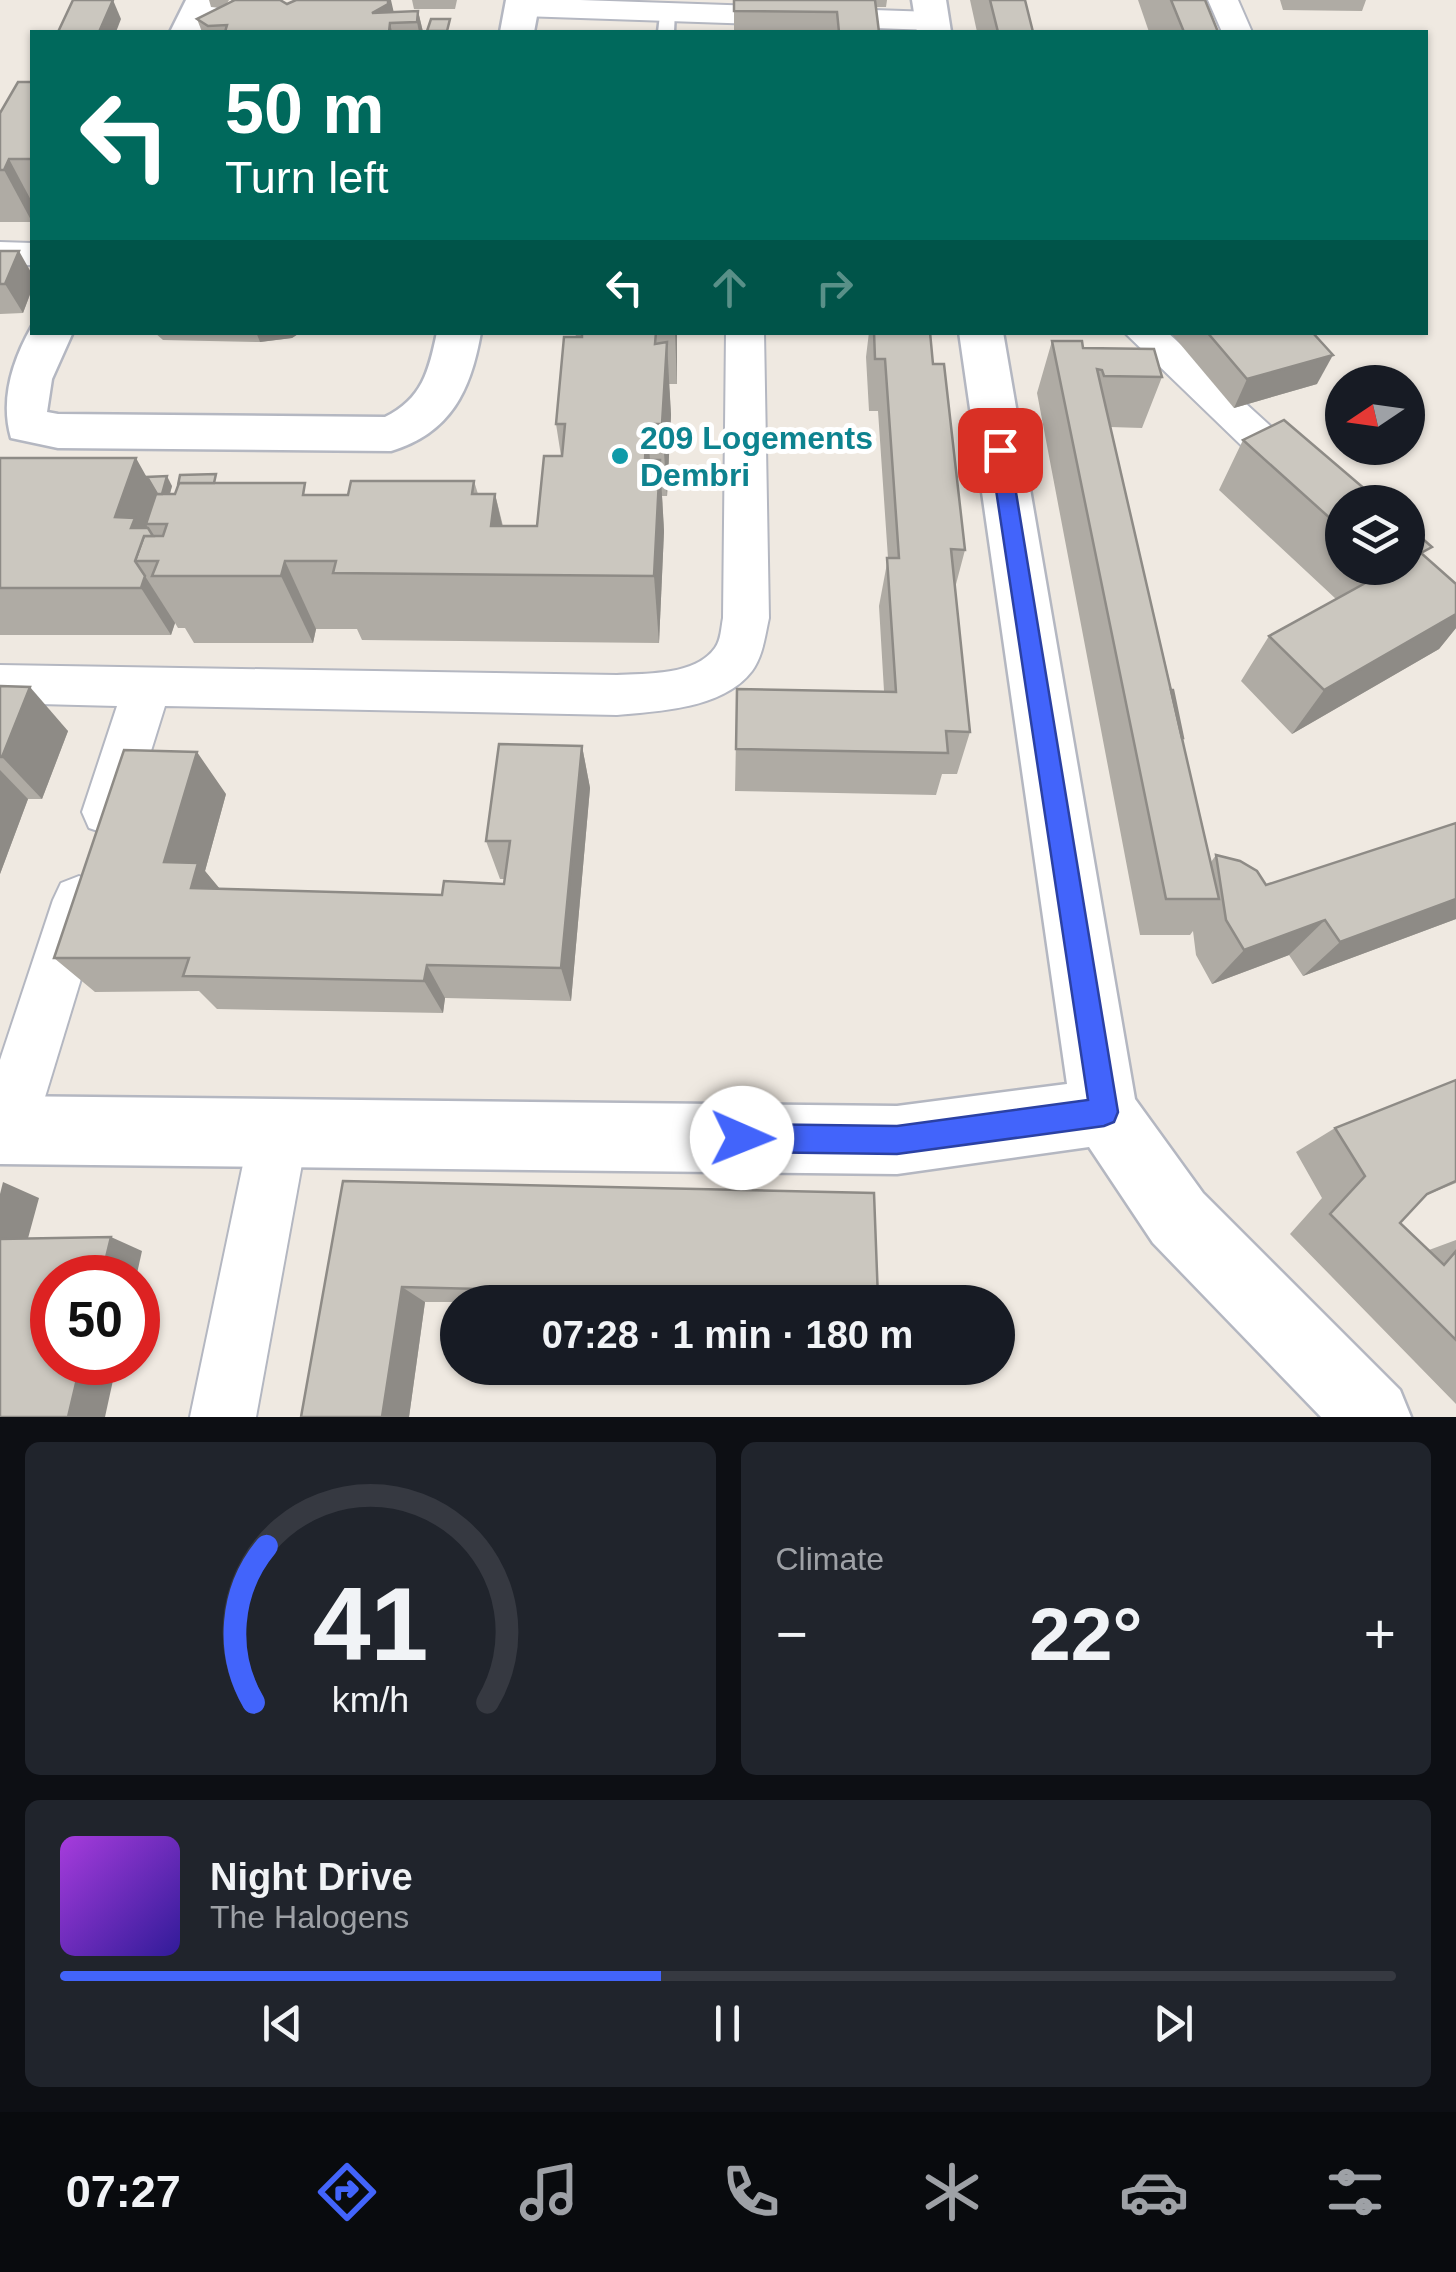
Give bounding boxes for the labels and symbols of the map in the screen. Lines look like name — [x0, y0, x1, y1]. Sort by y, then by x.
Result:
north arrow — [1325, 365, 1425, 465]
pin — [958, 408, 1043, 493]
place label: 209 Logements Dembri — [640, 420, 873, 493]
marker: 209 Logements Dembri — [609, 445, 631, 467]
position arrow — [690, 1086, 794, 1190]
speed limit sign: 50 — [30, 1255, 160, 1385]

